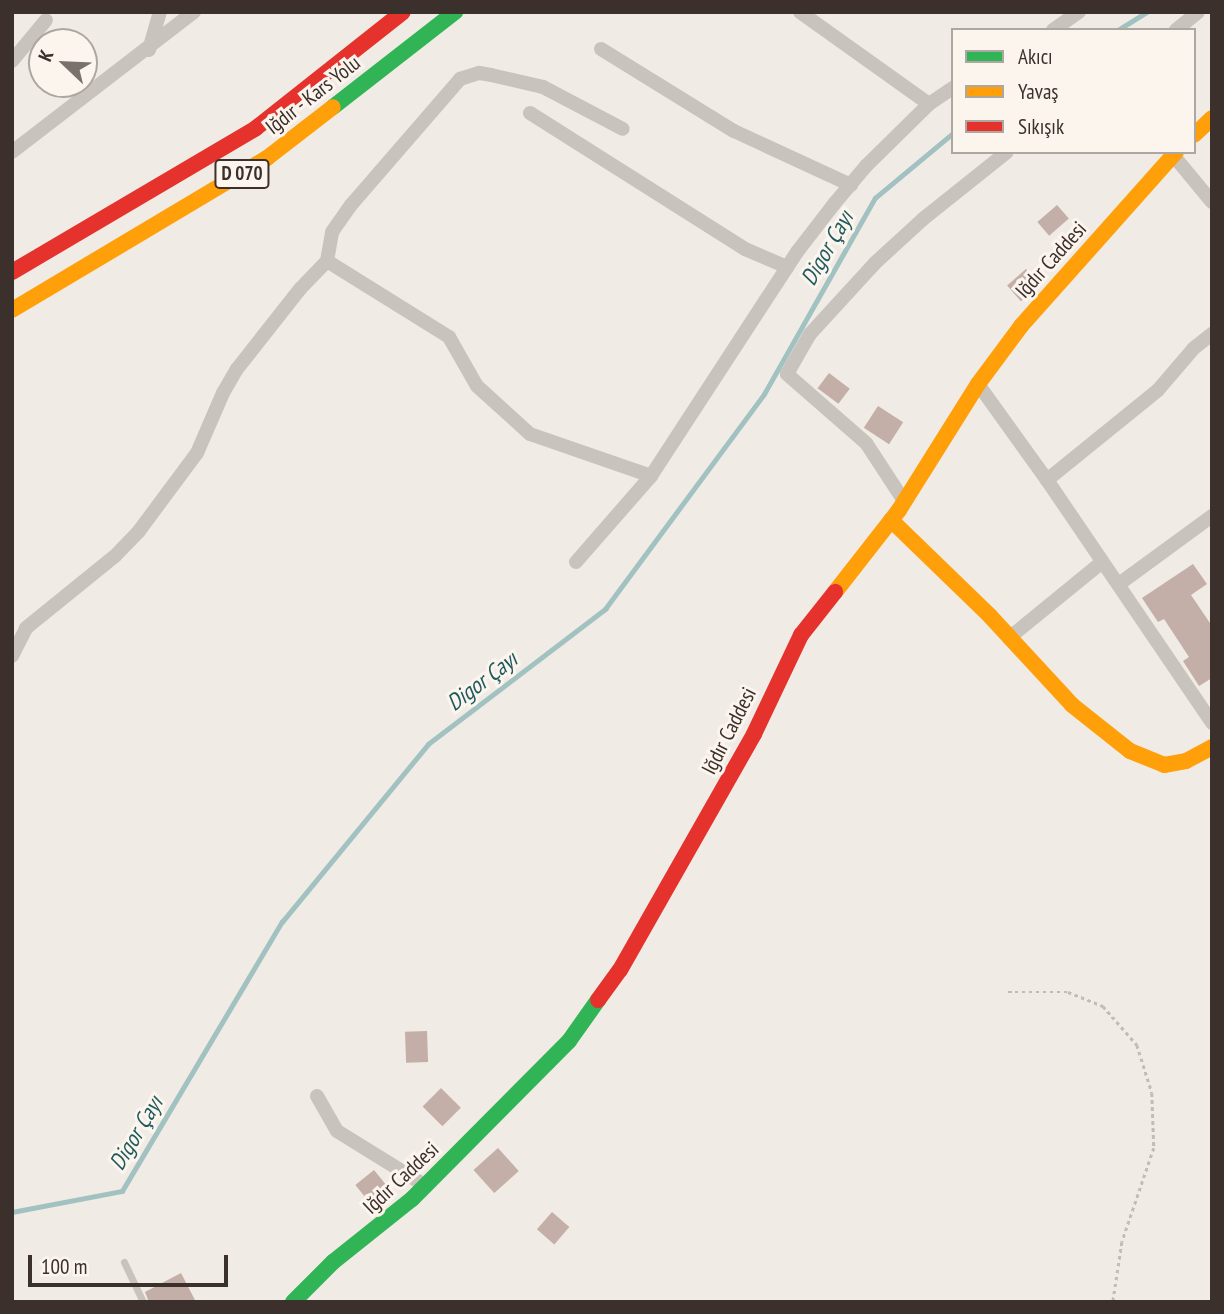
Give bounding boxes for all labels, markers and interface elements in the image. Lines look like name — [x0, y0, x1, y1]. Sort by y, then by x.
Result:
north arrow — [28, 28, 98, 98]
legend — [951, 28, 1196, 154]
text: Akıcı — [1018, 43, 1053, 70]
text: K — [33, 46, 58, 65]
street label: Iğdır - Kars Yolu — [260, 50, 366, 140]
text: Yavaş — [1018, 78, 1058, 105]
text: Sıkışık — [1018, 113, 1064, 140]
road number: D 070 — [214, 158, 270, 190]
water label: Digor Çayı — [795, 206, 859, 290]
street label: Iğdır Caddesi — [1010, 217, 1092, 303]
water label: Digor Çayı — [441, 646, 523, 716]
street label: Iğdır Caddesi — [696, 683, 762, 779]
water label: Digor Çayı — [103, 1091, 169, 1175]
street label: Iğdır Caddesi — [358, 1137, 444, 1219]
scale bar — [32, 1240, 231, 1284]
text: 100 m — [41, 1253, 87, 1280]

